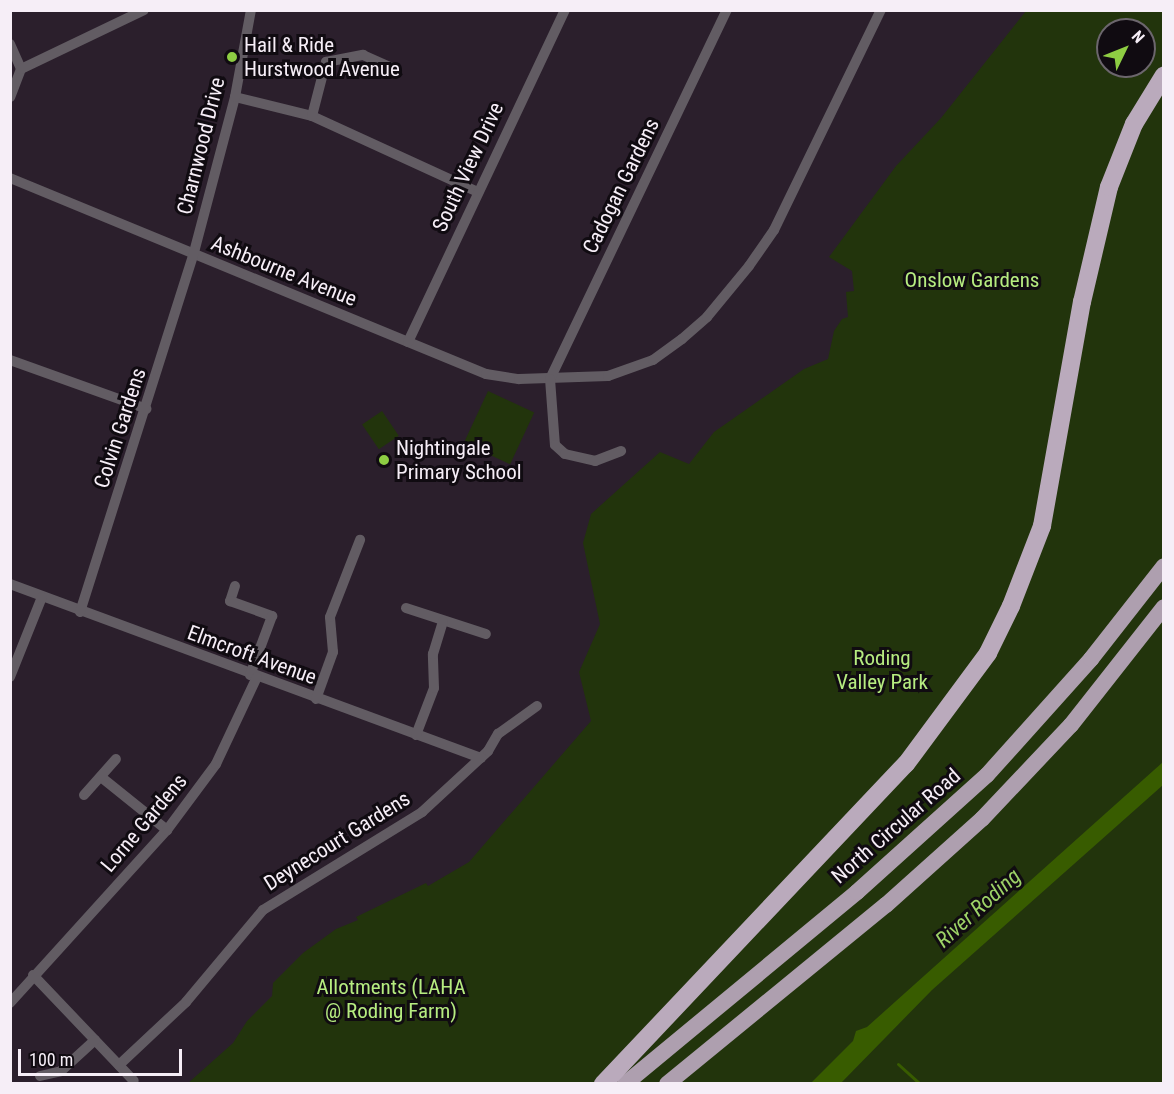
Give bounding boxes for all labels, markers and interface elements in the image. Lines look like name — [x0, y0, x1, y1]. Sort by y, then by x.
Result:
north arrow — [1096, 18, 1156, 78]
text: N — [1128, 27, 1148, 47]
place label: Hail & Ride Hurstwood Avenue — [244, 32, 400, 82]
marker: Hail & Ride Hurstwood Avenue — [225, 50, 239, 64]
street label: Charnwood Drive — [172, 75, 230, 217]
street label: South View Drive — [427, 98, 509, 236]
street label: Cadogan Gardens — [577, 114, 665, 258]
street label: Ashbourne Avenue — [208, 230, 360, 312]
park label: Onslow Gardens — [905, 267, 1039, 293]
street label: Colvin Gardens — [89, 365, 151, 491]
place label: Nightingale Primary School — [396, 435, 522, 485]
marker: Nightingale Primary School — [377, 453, 391, 467]
street label: Elmcroft Avenue — [184, 620, 320, 690]
park label: Roding Valley Park — [836, 645, 928, 695]
street label: North Circular Road — [826, 763, 966, 889]
street label: Lorne Gardens — [96, 769, 192, 877]
street label: Deynecourt Gardens — [259, 786, 415, 896]
water label: River Roding — [930, 863, 1026, 953]
park label: Allotments (LAHA @ Roding Farm) — [316, 974, 466, 1024]
scale bar — [21, 1037, 184, 1075]
text: 100 m — [29, 1049, 73, 1070]

